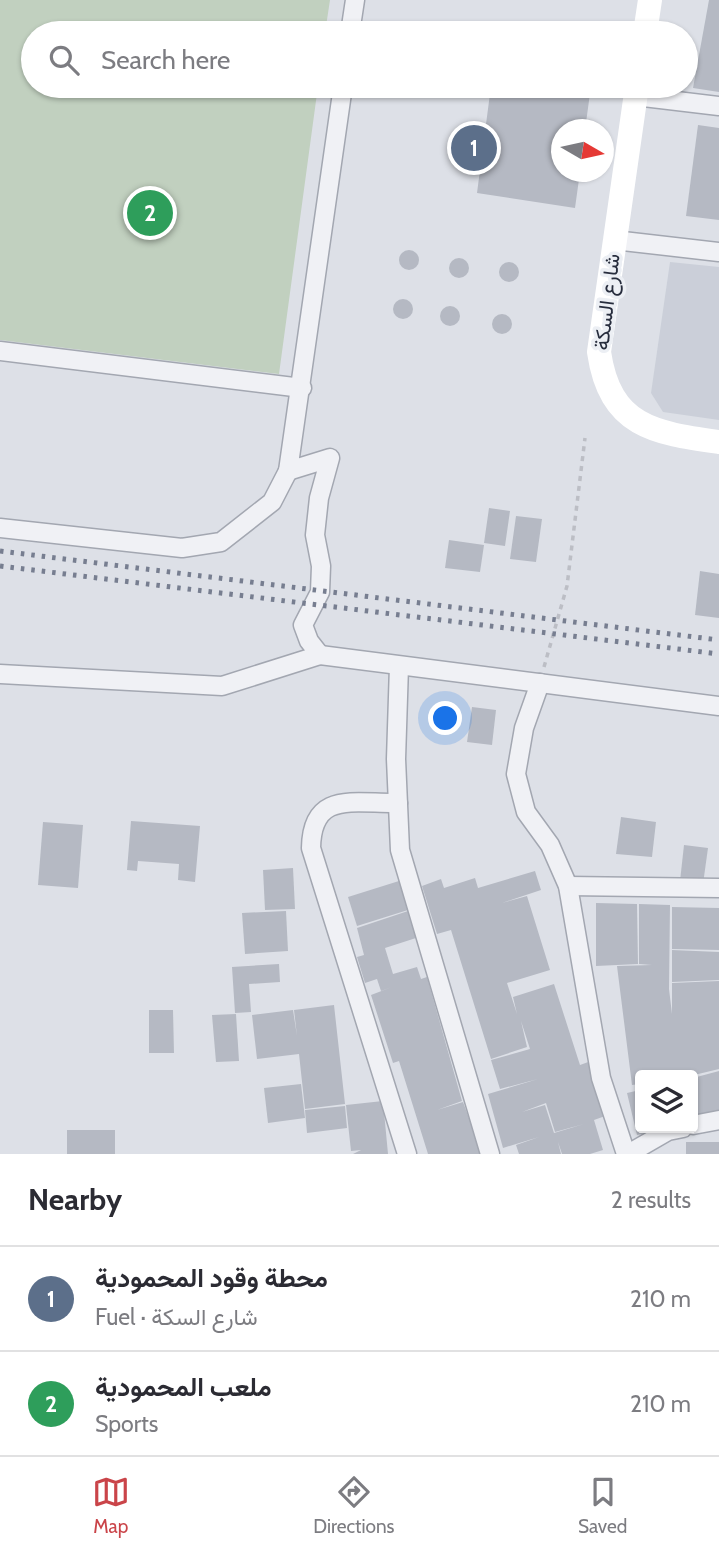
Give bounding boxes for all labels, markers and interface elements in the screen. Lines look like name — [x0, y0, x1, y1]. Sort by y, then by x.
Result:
search box — [21, 21, 698, 98]
icon: search — [45, 41, 83, 79]
text: Search here — [101, 44, 230, 76]
north arrow — [551, 119, 614, 182]
pin: 1 — [451, 122, 497, 174]
pin: 2 — [127, 187, 173, 239]
street label: شارع السكة — [588, 252, 627, 352]
your location — [428, 701, 462, 735]
map controls — [635, 1070, 698, 1133]
button: layers — [635, 1070, 698, 1133]
text: Nearby — [28, 1181, 122, 1218]
text: 2 results — [611, 1186, 691, 1214]
text: محطة وقود المحمودية — [95, 1262, 328, 1294]
text: 1 — [47, 1285, 55, 1313]
text: 210 m — [630, 1285, 691, 1313]
text: Fuel · شارع السكة — [95, 1303, 258, 1331]
text: ملعب المحمودية — [95, 1371, 272, 1403]
text: 2 — [45, 1390, 57, 1418]
text: 210 m — [630, 1390, 691, 1418]
text: Sports — [95, 1410, 158, 1438]
tab: Map — [92, 1473, 130, 1538]
tab: Directions — [313, 1473, 394, 1538]
tab: Saved — [578, 1473, 627, 1538]

